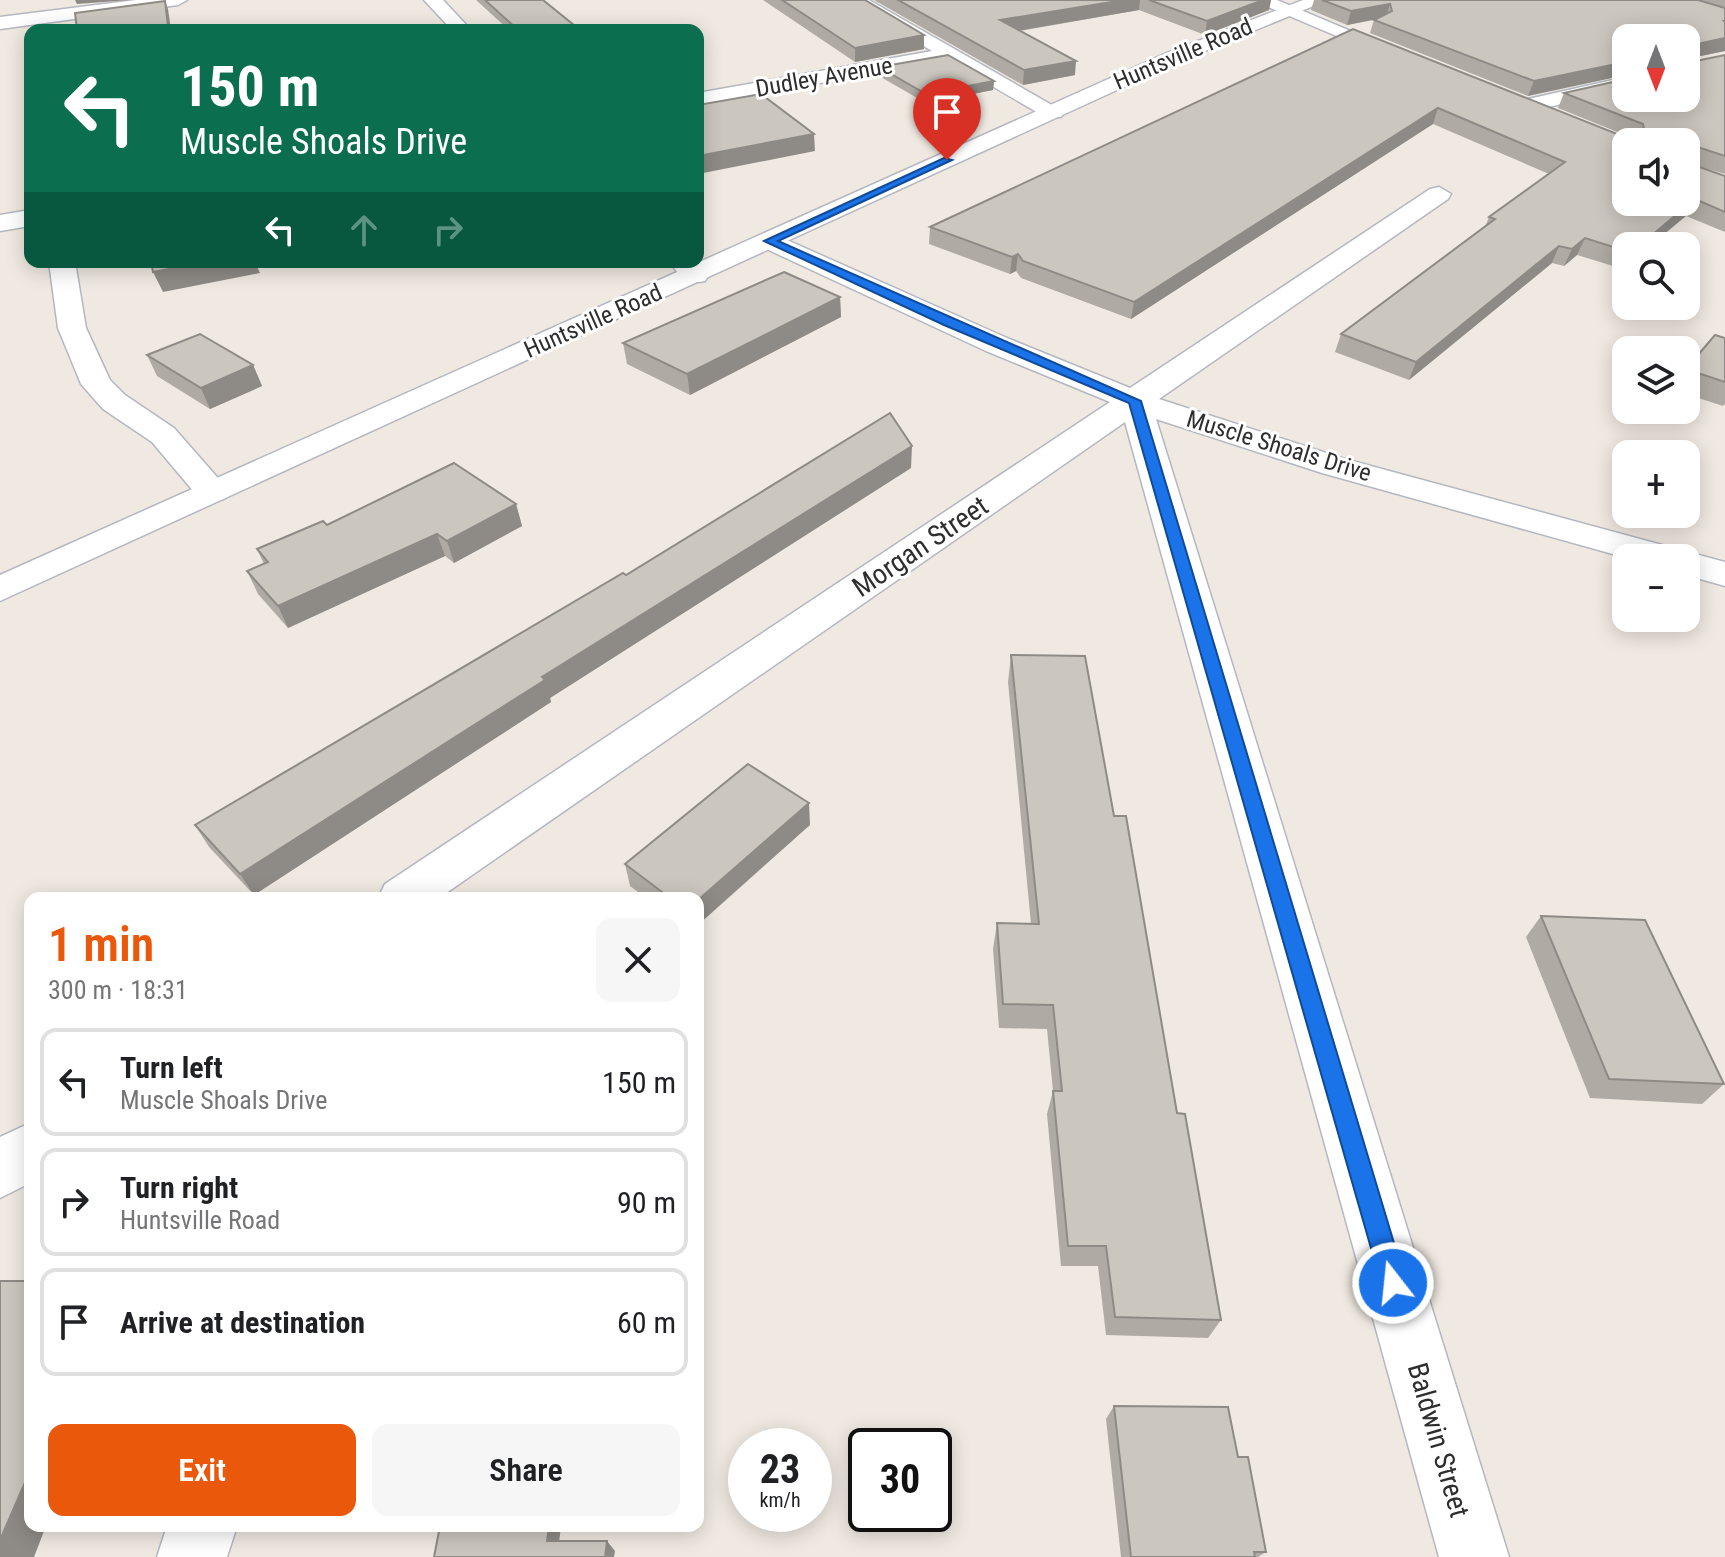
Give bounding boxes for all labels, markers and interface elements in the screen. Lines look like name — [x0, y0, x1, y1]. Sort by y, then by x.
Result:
street label: Huntsville Road — [1109, 12, 1257, 96]
north arrow — [1612, 24, 1700, 112]
map controls — [1612, 24, 1700, 632]
street label: Dudley Avenue — [753, 51, 895, 103]
text: 150 m — [180, 54, 319, 120]
icon: left — [48, 56, 152, 160]
pin — [913, 78, 981, 160]
icon: arrive — [925, 90, 969, 134]
text: Muscle Shoals Drive — [180, 121, 467, 163]
button: sound — [1612, 128, 1700, 216]
icon: left — [258, 208, 302, 252]
icon: ahead — [342, 208, 386, 252]
icon: right — [426, 208, 470, 252]
button: search — [1612, 232, 1700, 320]
street label: Huntsville Road — [520, 278, 666, 364]
button: layers — [1612, 336, 1700, 424]
street label: Muscle Shoals Drive — [1183, 405, 1375, 487]
button: + — [1612, 440, 1700, 528]
street label: Morgan Street — [846, 489, 994, 604]
button: − — [1612, 544, 1700, 632]
text: 1 min — [48, 916, 154, 973]
button: close — [596, 918, 680, 1002]
text: 300 m · 18:31 — [48, 975, 188, 1005]
text: Turn left — [120, 1050, 223, 1085]
icon: left — [52, 1060, 96, 1104]
text: 150 m — [602, 1065, 676, 1100]
text: Muscle Shoals Drive — [120, 1085, 327, 1115]
text: Turn right — [120, 1170, 238, 1205]
icon: right — [52, 1180, 96, 1224]
text: 90 m — [617, 1185, 676, 1220]
text: Huntsville Road — [120, 1205, 280, 1235]
position arrow — [1351, 1241, 1435, 1325]
icon: arrive — [52, 1300, 96, 1344]
text: Arrive at destination — [120, 1305, 365, 1340]
text: 60 m — [617, 1305, 676, 1340]
street label: Baldwin Street — [1401, 1359, 1476, 1521]
button: Exit — [48, 1424, 356, 1516]
button: Share — [372, 1424, 680, 1516]
speed limit sign: 30 — [848, 1428, 952, 1532]
text: 23 — [760, 1446, 800, 1493]
text: km/h — [759, 1488, 801, 1512]

